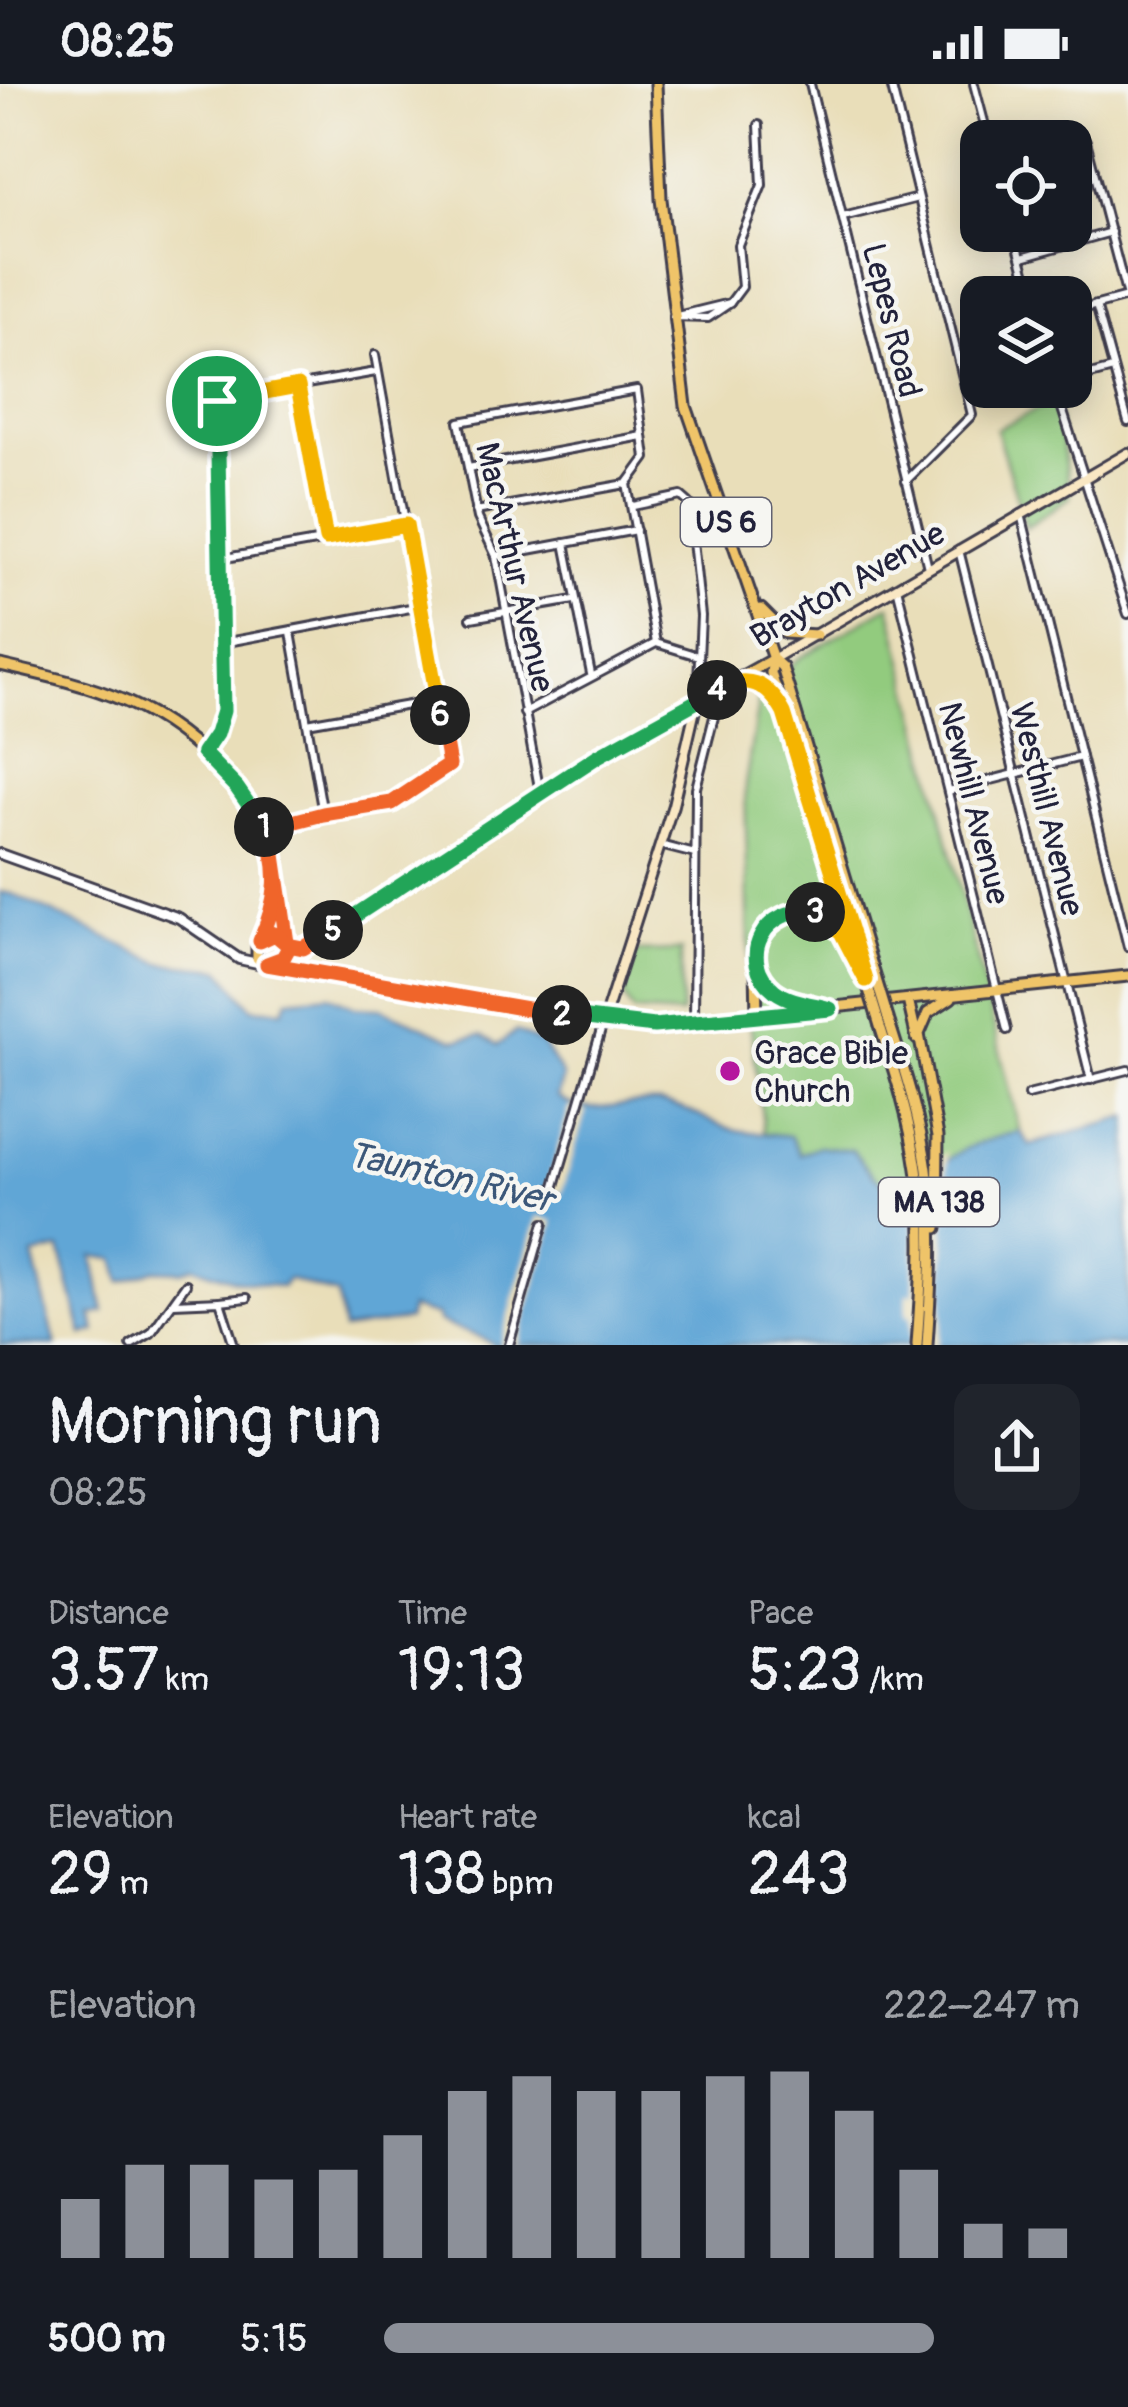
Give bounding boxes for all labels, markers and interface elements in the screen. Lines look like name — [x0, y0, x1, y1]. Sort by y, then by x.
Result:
text: 08:25 — [60, 14, 175, 70]
map controls — [960, 120, 1092, 408]
button: locate — [960, 120, 1092, 252]
street label: Lepes Road — [853, 239, 930, 401]
button: layers — [960, 276, 1092, 408]
pin — [166, 350, 268, 452]
icon: arrive — [184, 368, 250, 434]
street label: MacArthur Avenue — [466, 439, 563, 696]
road number: US 6 — [681, 498, 771, 546]
street label: Brayton Avenue — [743, 513, 952, 658]
pin: 4 — [687, 660, 747, 720]
text: 4 — [707, 669, 727, 710]
pin: 6 — [410, 685, 470, 745]
text: 6 — [430, 694, 450, 735]
street label: Newhill Avenue — [929, 698, 1018, 909]
street label: Westhill Avenue — [1000, 698, 1093, 920]
pin: 1 — [234, 797, 294, 857]
text: 1 — [258, 806, 270, 847]
pin: 3 — [785, 882, 845, 942]
text: 3 — [806, 891, 824, 932]
pin: 5 — [303, 900, 363, 960]
text: 5 — [324, 909, 342, 950]
pin: 2 — [532, 985, 592, 1045]
text: 2 — [553, 994, 571, 1035]
place label: Grace Bible Church — [754, 1033, 908, 1112]
marker: Grace Bible Church — [717, 1058, 743, 1084]
water label: Taunton River — [344, 1132, 561, 1224]
road number: MA 138 — [879, 1178, 999, 1226]
text: Morning run — [48, 1381, 382, 1464]
button: share — [954, 1384, 1080, 1510]
text: 08:25 — [48, 1468, 148, 1517]
text: Distance — [48, 1593, 169, 1634]
text: Time — [398, 1593, 467, 1634]
text: Pace — [748, 1593, 813, 1634]
text: 3.57 — [48, 1634, 159, 1709]
text: 19:13 — [398, 1634, 525, 1709]
text: 5:23 — [748, 1634, 862, 1709]
text: km — [159, 1659, 209, 1700]
text: /km — [862, 1659, 924, 1700]
text: Elevation — [48, 1797, 174, 1838]
text: Heart rate — [398, 1797, 537, 1838]
text: kcal — [748, 1797, 802, 1838]
text: 29 — [48, 1838, 112, 1913]
text: 138 — [398, 1838, 485, 1913]
text: 243 — [748, 1838, 850, 1913]
text: m — [112, 1863, 149, 1904]
text: bpm — [485, 1863, 553, 1904]
text: Elevation — [48, 1981, 197, 2030]
text: 222–247 m — [883, 1981, 1080, 2030]
text: 500 m — [48, 2314, 166, 2363]
text: 5:15 — [240, 2314, 308, 2363]

